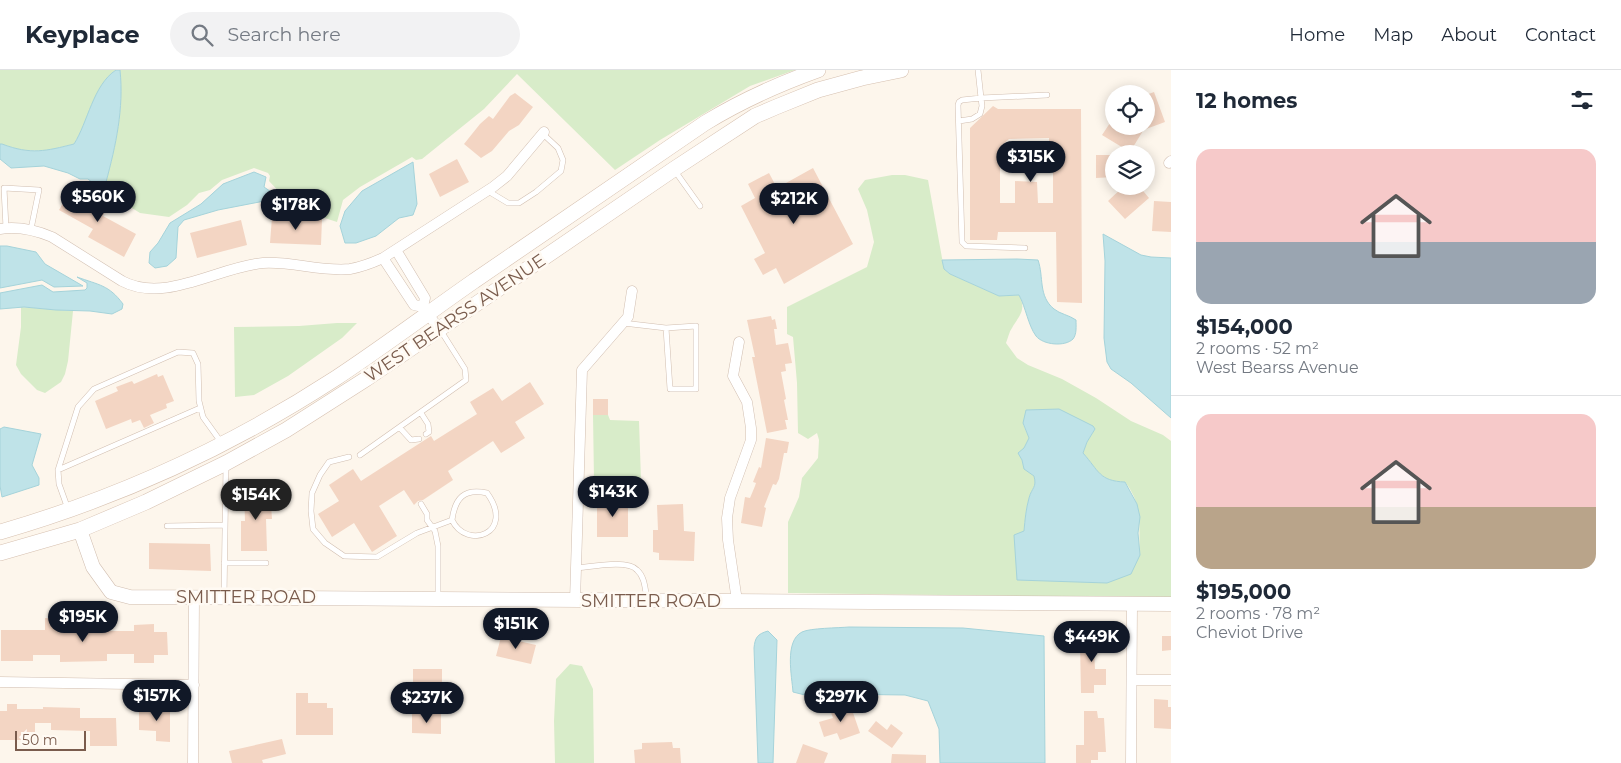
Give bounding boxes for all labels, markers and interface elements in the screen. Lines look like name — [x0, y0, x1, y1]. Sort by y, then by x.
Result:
search box — [170, 12, 520, 57]
text: Keyplace — [25, 20, 140, 49]
icon: search — [188, 21, 216, 49]
text: Search here — [228, 23, 341, 46]
text: Home — [1289, 24, 1345, 46]
text: Map — [1373, 24, 1413, 46]
text: About — [1441, 24, 1497, 46]
text: Contact — [1525, 24, 1596, 46]
map controls — [1105, 85, 1155, 195]
button: locate — [1105, 85, 1155, 135]
icon: filters — [1568, 86, 1596, 114]
text: 12 homes — [1196, 88, 1297, 113]
pin: $315K — [996, 140, 1066, 183]
button: layers — [1105, 145, 1155, 195]
text: $315K — [1007, 147, 1055, 166]
pin: $560K — [63, 180, 133, 223]
icon: home — [1351, 181, 1441, 271]
pin: $212K — [759, 182, 829, 225]
text: $560K — [72, 187, 124, 206]
pin: $178K — [261, 189, 331, 231]
text: $212K — [770, 189, 818, 208]
text: $178K — [272, 195, 320, 214]
street label: WEST BEARSS AVENUE — [360, 249, 550, 387]
text: $154,000 — [1196, 314, 1293, 339]
text: 2 rooms · 52 m² — [1196, 339, 1319, 358]
text: West Bearss Avenue — [1196, 358, 1359, 377]
icon: home — [1351, 447, 1441, 537]
pin: $143K — [578, 476, 648, 518]
pin: $154K — [221, 478, 291, 521]
text: $143K — [589, 482, 637, 501]
text: $154K — [232, 485, 280, 504]
text: $195,000 — [1196, 579, 1291, 604]
street label: SMITTER ROAD — [176, 586, 316, 608]
street label: SMITTER ROAD — [581, 590, 721, 612]
pin: $195K — [48, 600, 118, 643]
text: 2 rooms · 78 m² — [1196, 604, 1320, 623]
text: $195K — [59, 607, 107, 626]
pin: $151K — [481, 608, 551, 650]
text: $151K — [494, 614, 538, 633]
pin: $449K — [1057, 620, 1127, 663]
text: Cheviot Drive — [1196, 623, 1303, 642]
text: $449K — [1065, 627, 1119, 646]
pin: $157K — [122, 680, 192, 722]
pin: $297K — [806, 680, 876, 723]
pin: $237K — [392, 682, 462, 724]
text: $157K — [133, 686, 181, 705]
text: $297K — [815, 687, 867, 706]
text: $237K — [402, 688, 452, 707]
scale bar — [15, 728, 86, 751]
text: 50 m — [22, 731, 58, 749]

